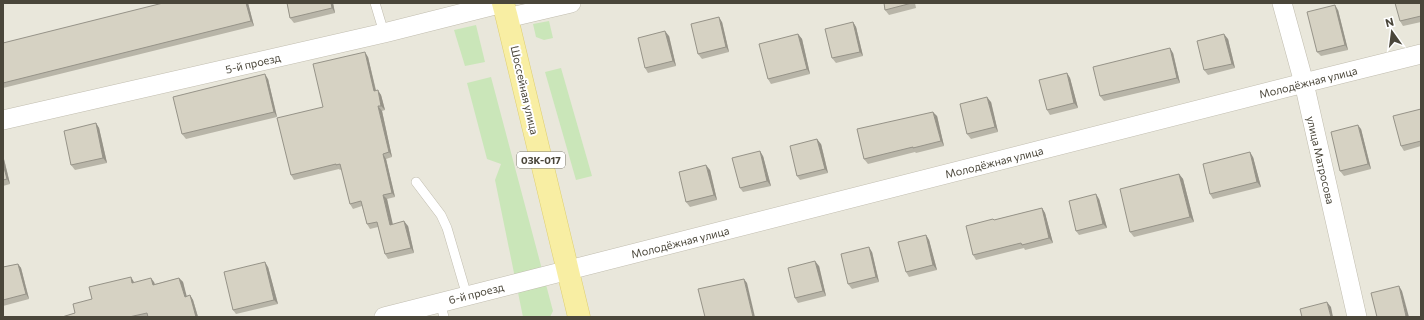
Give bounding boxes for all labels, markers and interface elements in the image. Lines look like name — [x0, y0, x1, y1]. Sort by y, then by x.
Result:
north arrow — [1372, 12, 1412, 52]
text: N — [1384, 15, 1395, 29]
street label: Шоссейная улица — [508, 44, 542, 136]
street label: 5-й проезд — [224, 50, 282, 76]
street label: Молодёжная улица — [1258, 64, 1358, 100]
street label: улица Матросова — [1305, 115, 1337, 205]
street label: Молодёжная улица — [944, 144, 1044, 180]
road number: 03К-017 — [517, 152, 565, 168]
street label: Молодёжная улица — [630, 224, 730, 260]
street label: 6-й проезд — [447, 280, 506, 306]

